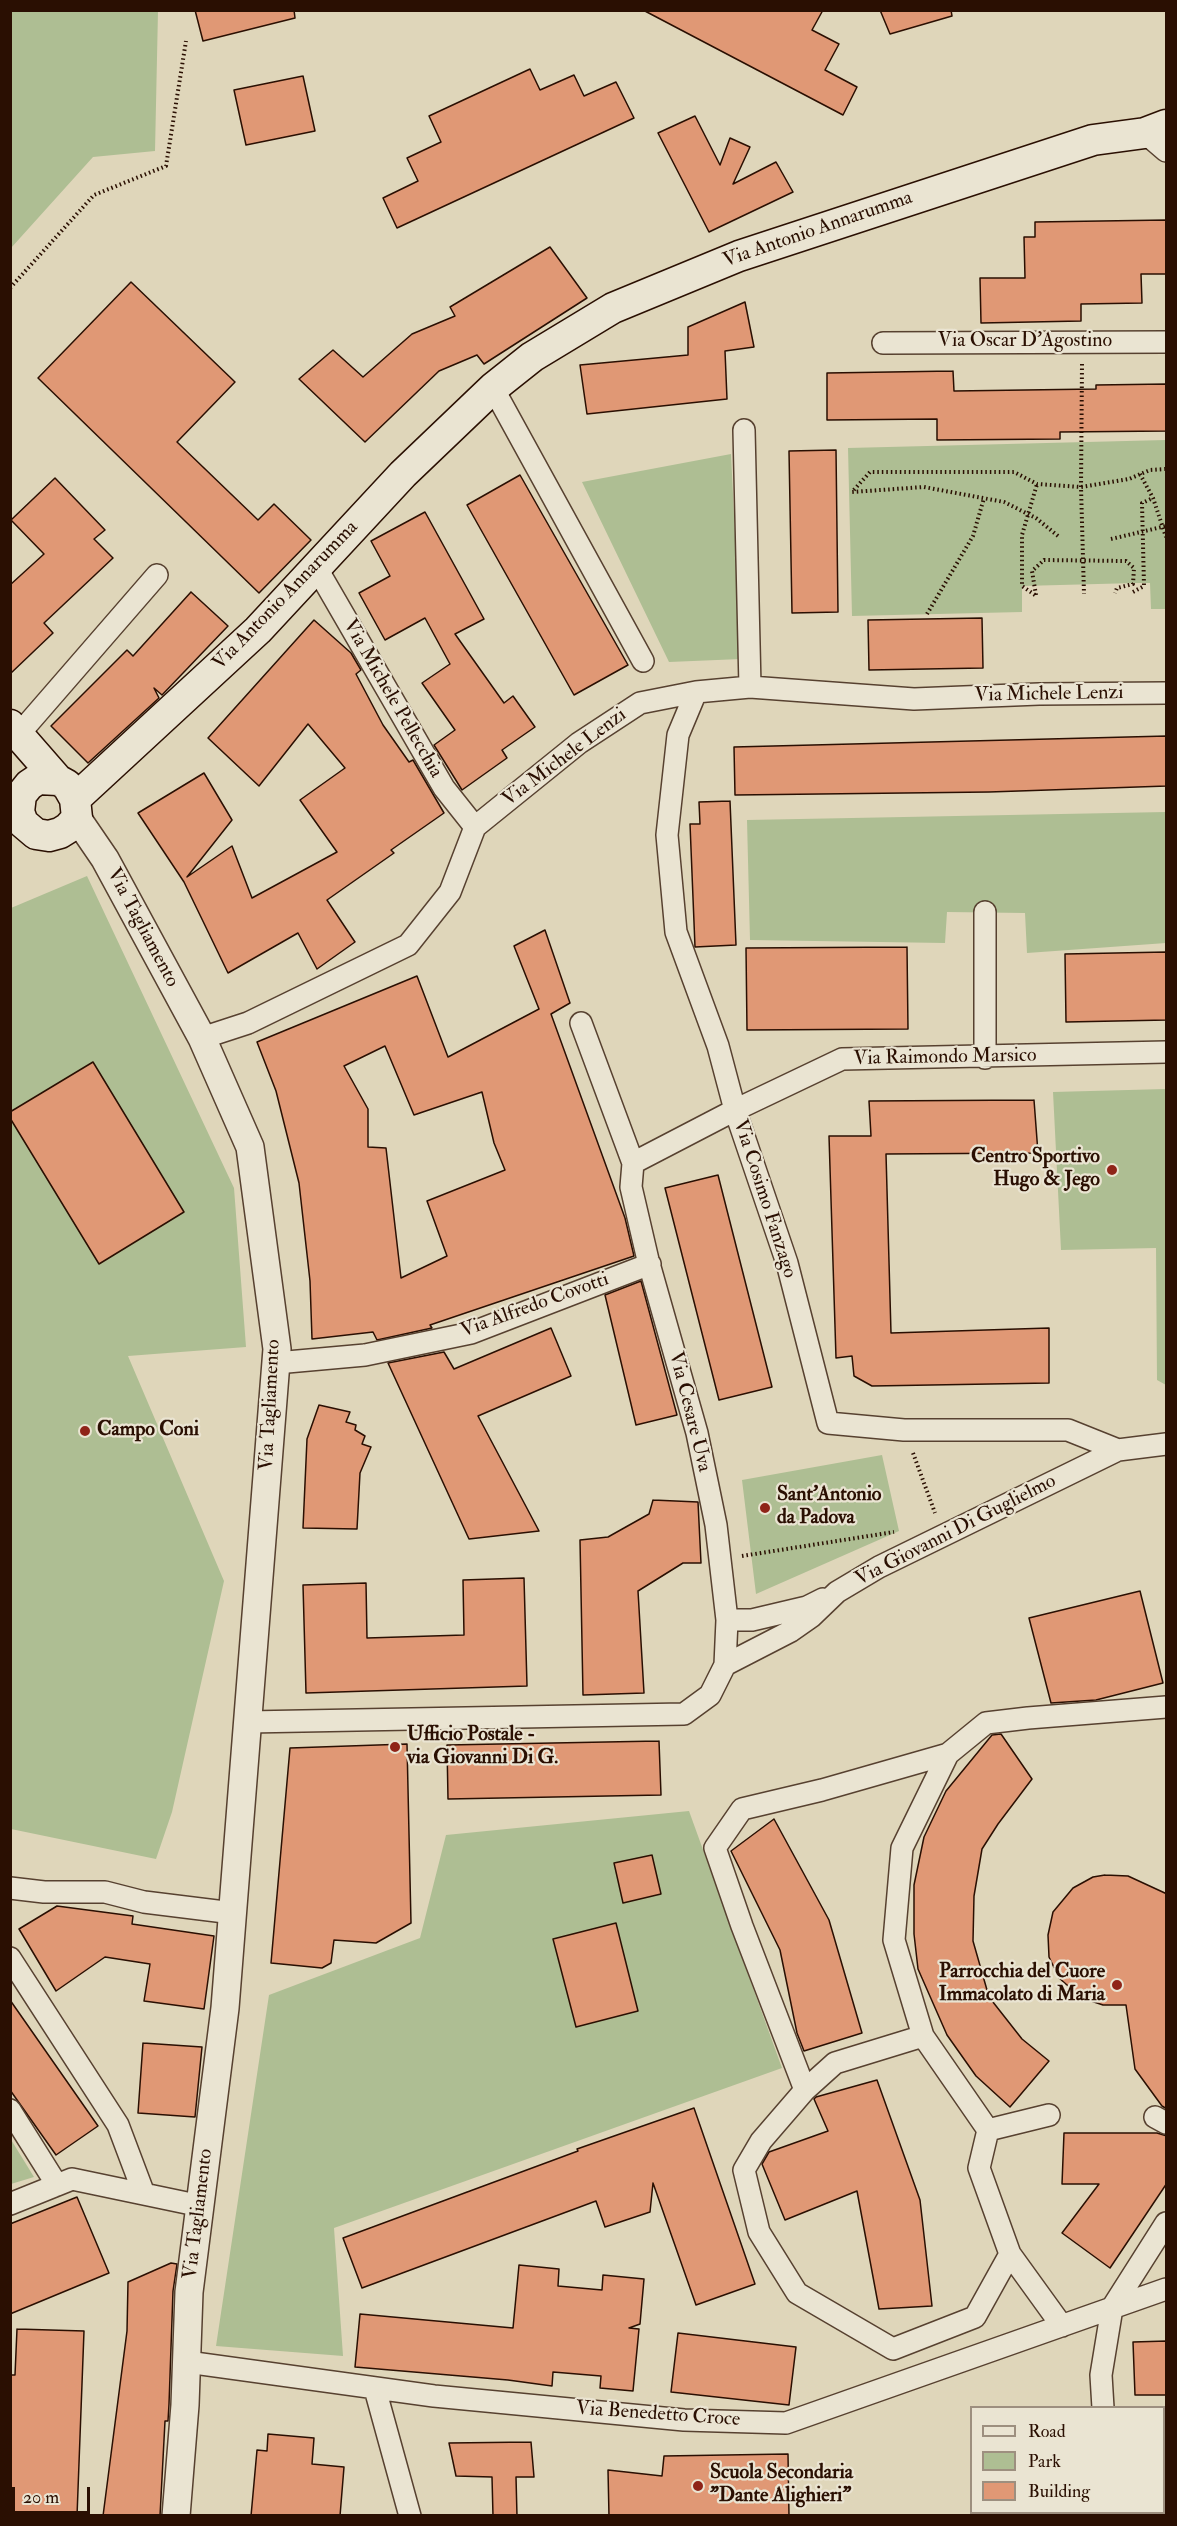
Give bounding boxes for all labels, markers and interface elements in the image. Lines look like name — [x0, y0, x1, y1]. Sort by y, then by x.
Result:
street label: Via Antonio Annarumma — [720, 186, 916, 274]
street label: Via Oscar D'Agostino — [938, 330, 1112, 354]
street label: Via Antonio Annarumma — [208, 516, 364, 676]
street label: Via Michele Pellecchia — [337, 615, 447, 783]
street label: Via Michele Lenzi — [974, 682, 1124, 708]
street label: Via Michele Lenzi — [498, 704, 632, 812]
street label: Via Tagliamento — [101, 864, 183, 992]
street label: Via Raimondo Marsico — [853, 1044, 1037, 1072]
street label: Via Cosimo Fanzago — [727, 1117, 801, 1281]
place label: Centro Sportivo Hugo & Jego — [971, 1146, 1100, 1193]
marker: Centro Sportivo Hugo & Jego — [1105, 1163, 1119, 1177]
street label: Via Alfredo Covotti — [458, 1268, 612, 1344]
street label: Via Tagliamento — [256, 1339, 286, 1471]
street label: Via Cesare Uva — [662, 1349, 716, 1475]
place label: Campo Coni — [97, 1419, 199, 1443]
marker: Campo Coni — [78, 1424, 92, 1438]
street label: Via Giovanni Di Guglielmo — [852, 1470, 1060, 1592]
place label: Sant'Antonio da Padova — [777, 1484, 881, 1531]
marker: Sant'Antonio da Padova — [758, 1501, 772, 1515]
place label: Ufficio Postale - via Giovanni Di G. — [407, 1724, 558, 1771]
marker: Ufficio Postale - via Giovanni Di G. — [388, 1740, 402, 1754]
place label: Parrocchia del Cuore Immacolato di Maria — [939, 1961, 1105, 2008]
marker: Parrocchia del Cuore Immacolato di Maria — [1110, 1978, 1124, 1992]
street label: Via Tagliamento — [179, 2147, 219, 2281]
street label: Via Benedetto Croce — [575, 2397, 741, 2433]
legend — [970, 2406, 1165, 2514]
text: Road — [1028, 2420, 1066, 2443]
text: Park — [1028, 2450, 1061, 2473]
place label: Scuola Secondaria "Dante Alighieri" — [710, 2462, 853, 2509]
scale bar — [15, 2475, 93, 2513]
marker: Scuola Secondaria "Dante Alighieri" — [691, 2479, 705, 2493]
text: Building — [1028, 2480, 1090, 2503]
text: 20 m — [23, 2486, 59, 2509]

